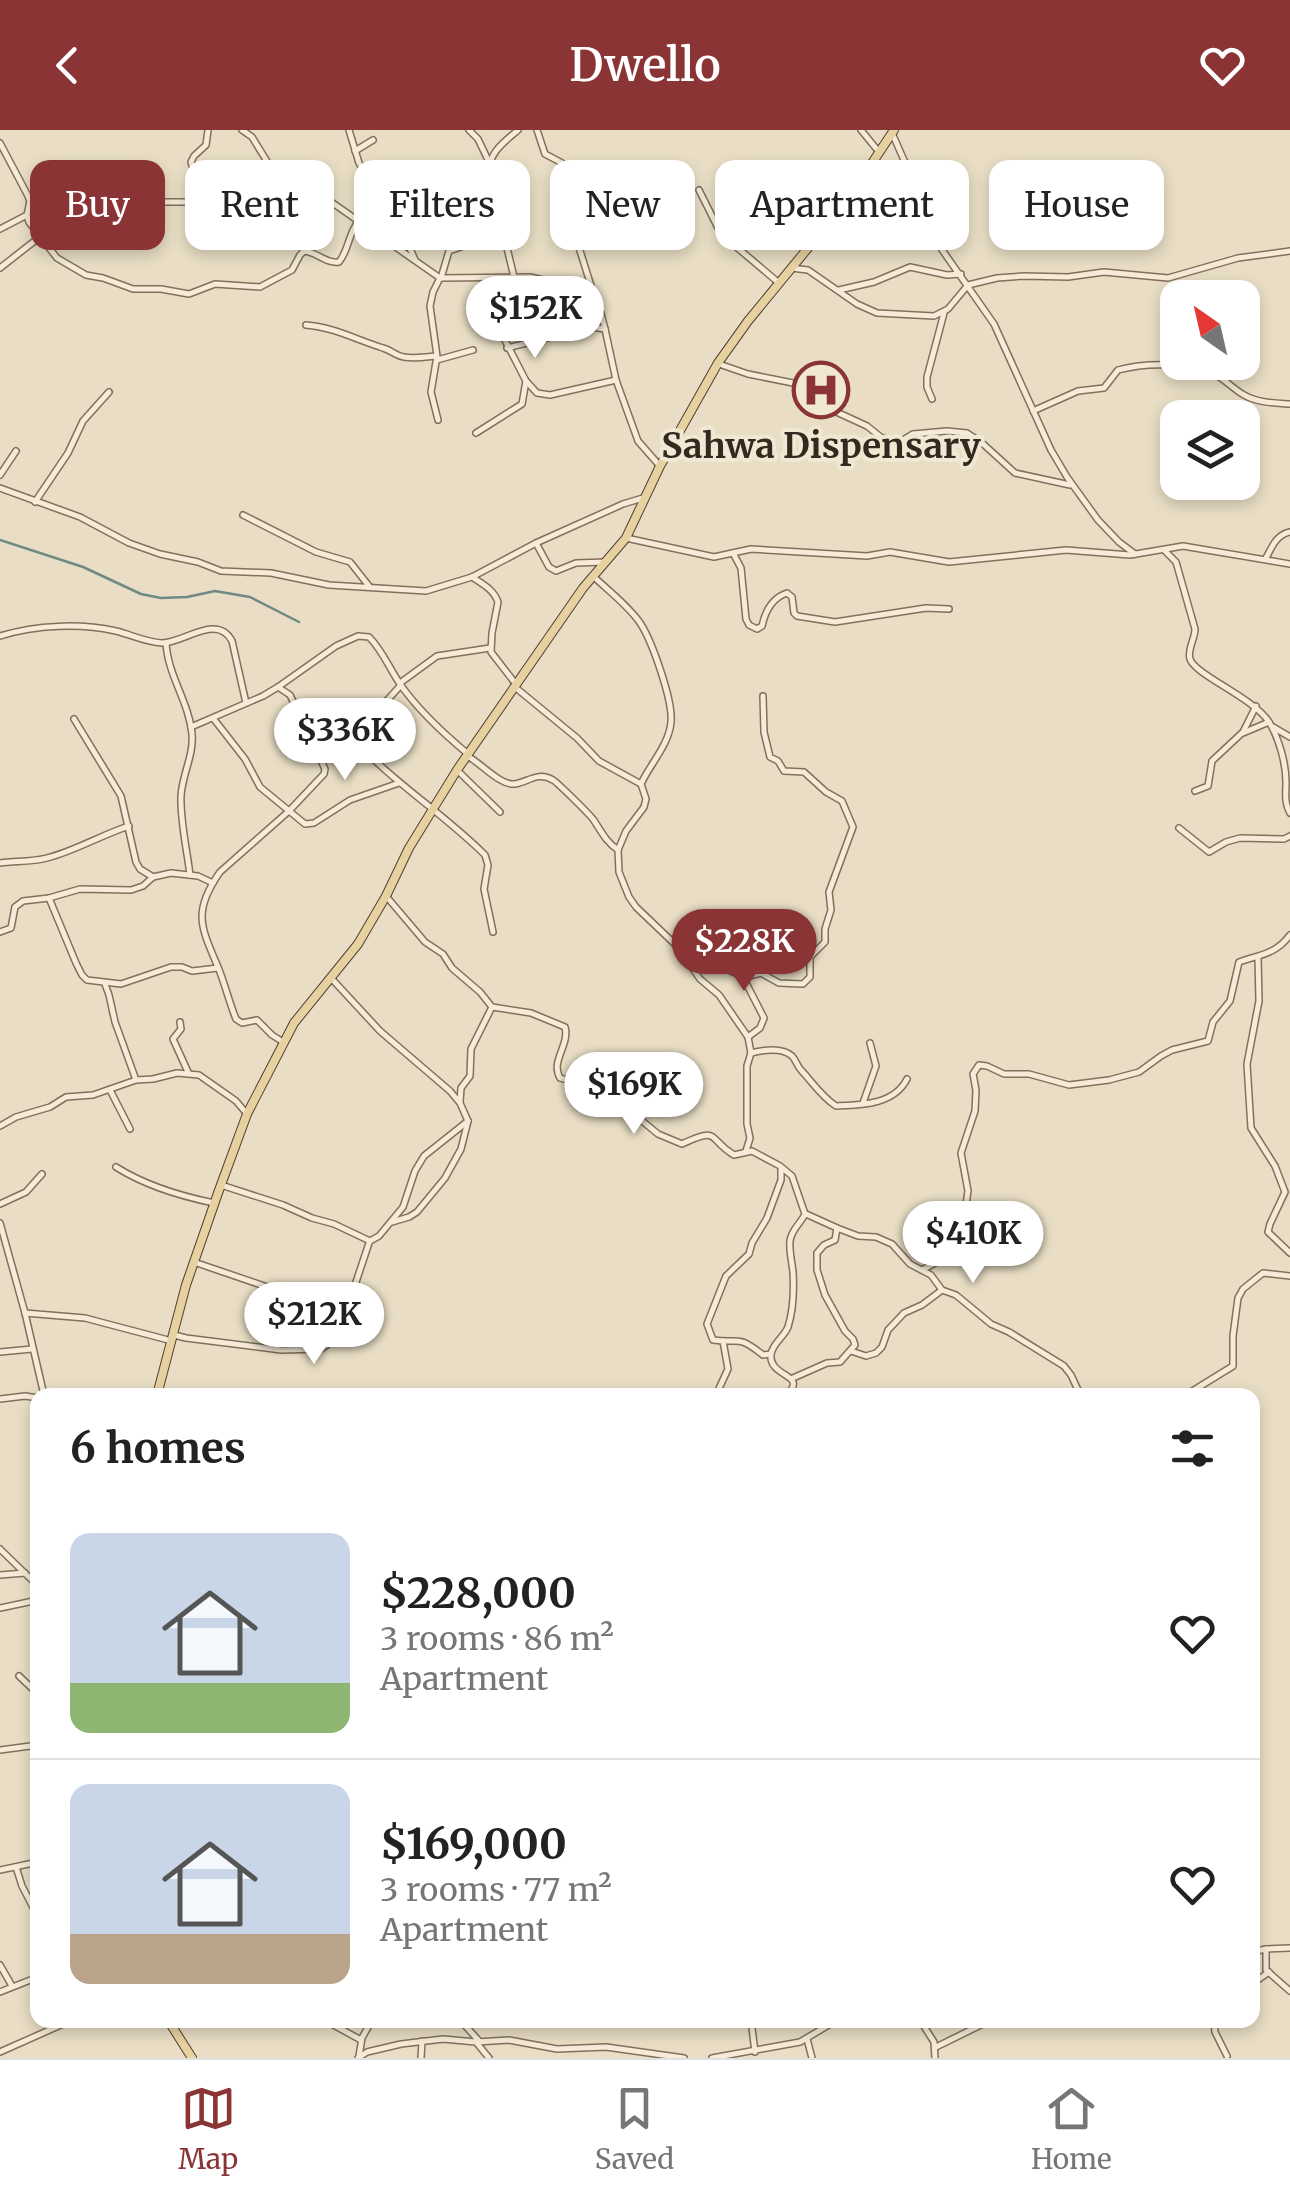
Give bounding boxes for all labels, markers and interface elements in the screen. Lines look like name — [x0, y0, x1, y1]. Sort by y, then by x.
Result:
text: Dwello — [569, 37, 721, 93]
icon: back — [40, 38, 95, 93]
icon: heart — [1195, 38, 1250, 93]
chip: Buy — [30, 160, 165, 250]
chip: Rent — [185, 160, 334, 250]
chip: Filters — [354, 160, 530, 250]
chip: New — [550, 160, 695, 250]
chip: Apartment — [715, 160, 969, 250]
chip: House — [989, 160, 1164, 250]
pin: $152K — [465, 276, 605, 361]
north arrow — [1160, 280, 1260, 380]
map controls — [1160, 280, 1260, 500]
text: $152K — [488, 288, 582, 328]
hospital icon: Sahwa Dispensary — [791, 360, 851, 420]
button: layers — [1160, 400, 1260, 500]
place label: Sahwa Dispensary — [661, 424, 981, 468]
pin: $336K — [275, 698, 415, 783]
text: $336K — [296, 710, 394, 750]
pin: $228K — [674, 909, 814, 994]
text: $228K — [694, 921, 794, 961]
pin: $169K — [564, 1052, 704, 1137]
text: $169K — [586, 1064, 682, 1104]
pin: $410K — [903, 1201, 1043, 1286]
text: $410K — [925, 1213, 1021, 1253]
pin: $212K — [244, 1282, 384, 1367]
text: $212K — [266, 1294, 362, 1334]
icon: filters — [1165, 1421, 1220, 1476]
text: 6 homes — [70, 1422, 246, 1474]
text: $228,000 — [380, 1567, 576, 1619]
icon: home — [150, 1573, 270, 1693]
icon: heart — [1165, 1606, 1220, 1661]
text: 3 rooms · 86 m² — [380, 1619, 614, 1659]
text: Apartment — [380, 1659, 548, 1699]
text: $169,000 — [380, 1818, 567, 1870]
icon: home — [150, 1824, 270, 1944]
icon: heart — [1165, 1857, 1220, 1912]
text: 3 rooms · 77 m² — [380, 1870, 612, 1910]
text: Apartment — [380, 1910, 548, 1950]
tab: Map — [178, 2081, 238, 2177]
tab: Saved — [595, 2081, 674, 2177]
tab: Home — [1031, 2081, 1112, 2177]

